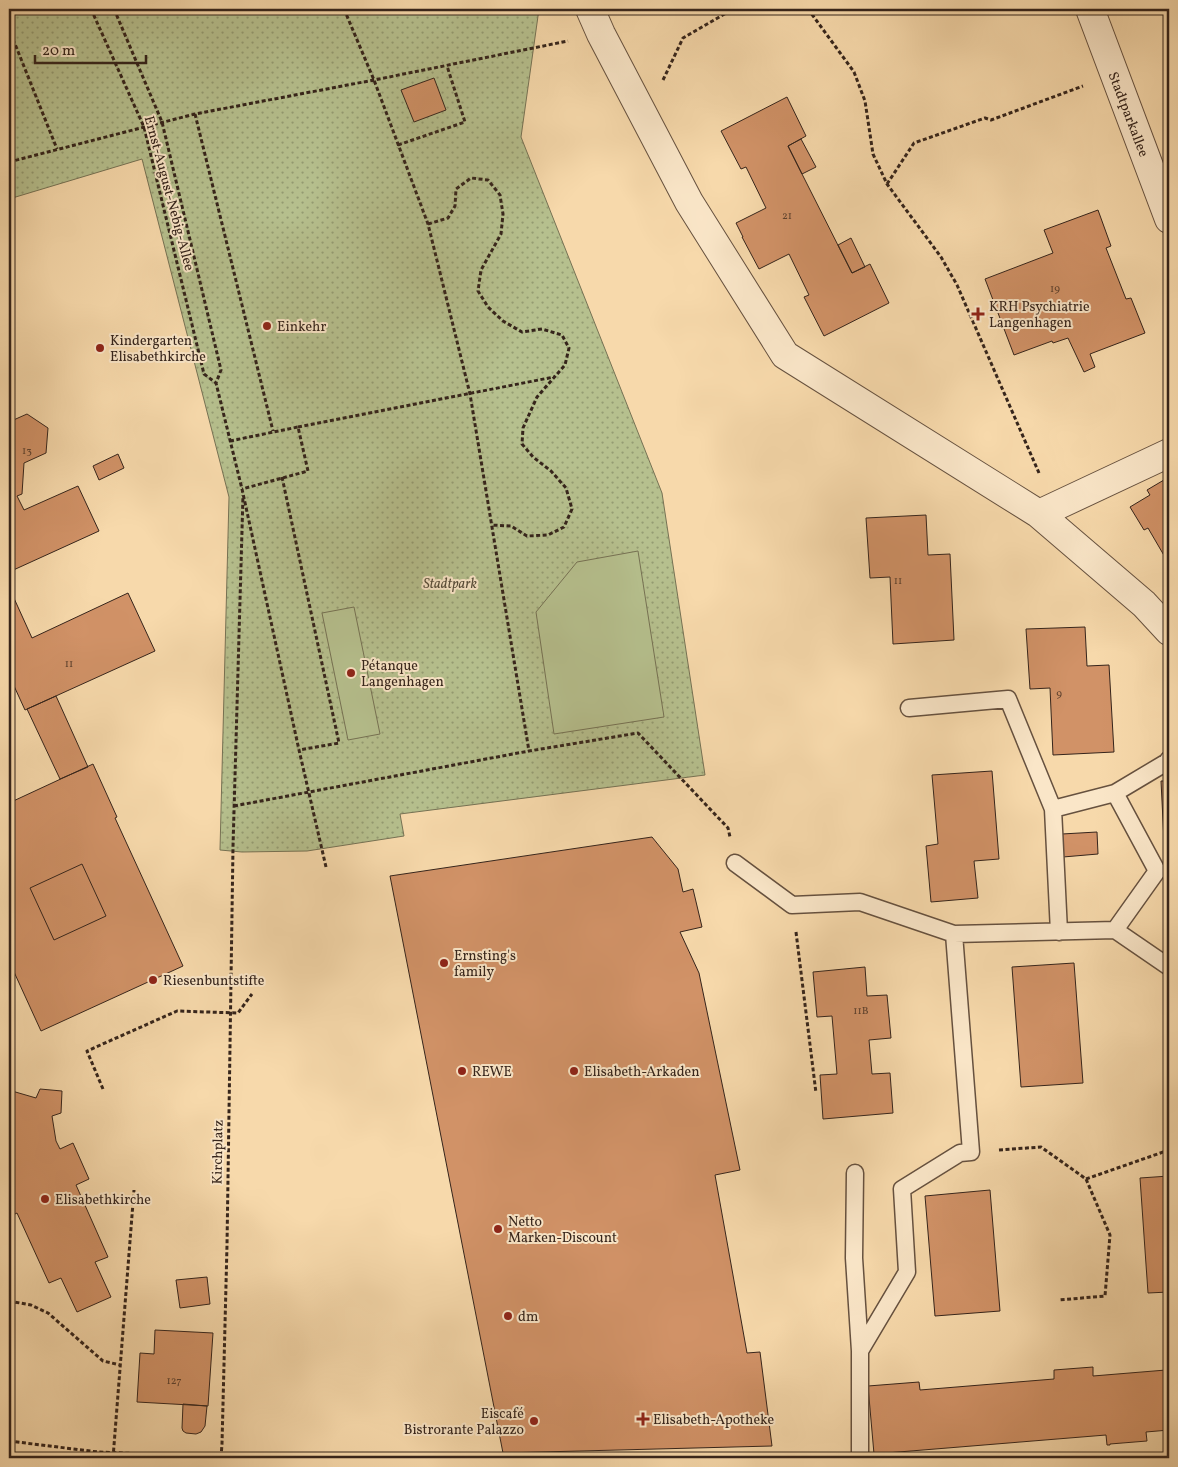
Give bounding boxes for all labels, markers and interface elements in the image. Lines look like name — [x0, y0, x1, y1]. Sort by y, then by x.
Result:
scale bar — [35, 32, 146, 64]
text: 20 m — [42, 41, 75, 62]
street label: Stadtparkallee — [1103, 69, 1153, 160]
street label: Ernst-August-Nebig-Allee — [139, 114, 198, 273]
house number: 21 — [782, 209, 792, 224]
house number: 19 — [1050, 282, 1060, 297]
place label: KRH Psychiatrie Langenhagen — [989, 298, 1090, 333]
marker: KRH Psychiatrie Langenhagen — [971, 307, 985, 321]
place label: Einkehr — [277, 318, 326, 337]
marker: Einkehr — [261, 320, 273, 332]
place label: Kindergarten Elisabethkirche — [110, 332, 206, 367]
marker: Kindergarten Elisabethkirche — [94, 342, 106, 354]
house number: 13 — [22, 444, 32, 459]
house number: 11 — [894, 574, 902, 589]
park label: Stadtpark — [423, 575, 477, 594]
house number: 11 — [65, 657, 73, 672]
place label: Pétanque Langenhagen — [361, 657, 444, 692]
marker: Pétanque Langenhagen — [345, 667, 357, 679]
house number: 9 — [1056, 687, 1062, 702]
place label: Ernsting's family — [454, 947, 516, 982]
marker: Ernsting's family — [438, 957, 450, 969]
place label: Riesenbuntstifte — [163, 972, 265, 991]
marker: Riesenbuntstifte — [147, 974, 159, 986]
house number: 11B — [853, 1004, 869, 1019]
place label: REWE — [472, 1063, 512, 1082]
place label: Elisabeth-Arkaden — [584, 1063, 700, 1082]
marker: REWE — [456, 1065, 468, 1077]
marker: Elisabeth-Arkaden — [568, 1065, 580, 1077]
street label: Kirchplatz — [208, 1120, 229, 1184]
place label: Elisabethkirche — [55, 1191, 151, 1210]
marker: Elisabethkirche — [39, 1193, 51, 1205]
place label: Netto Marken-Discount — [508, 1213, 617, 1248]
marker: Netto Marken-Discount — [492, 1223, 504, 1235]
place label: dm — [518, 1308, 538, 1327]
marker: dm — [502, 1310, 514, 1322]
house number: 127 — [166, 1374, 182, 1389]
place label: Eiscafé Bistrorante Palazzo — [404, 1405, 524, 1440]
place label: Elisabeth-Apotheke — [653, 1411, 774, 1430]
marker: Elisabeth-Apotheke — [637, 1413, 649, 1425]
marker: Eiscafé Bistrorante Palazzo — [528, 1415, 540, 1427]

